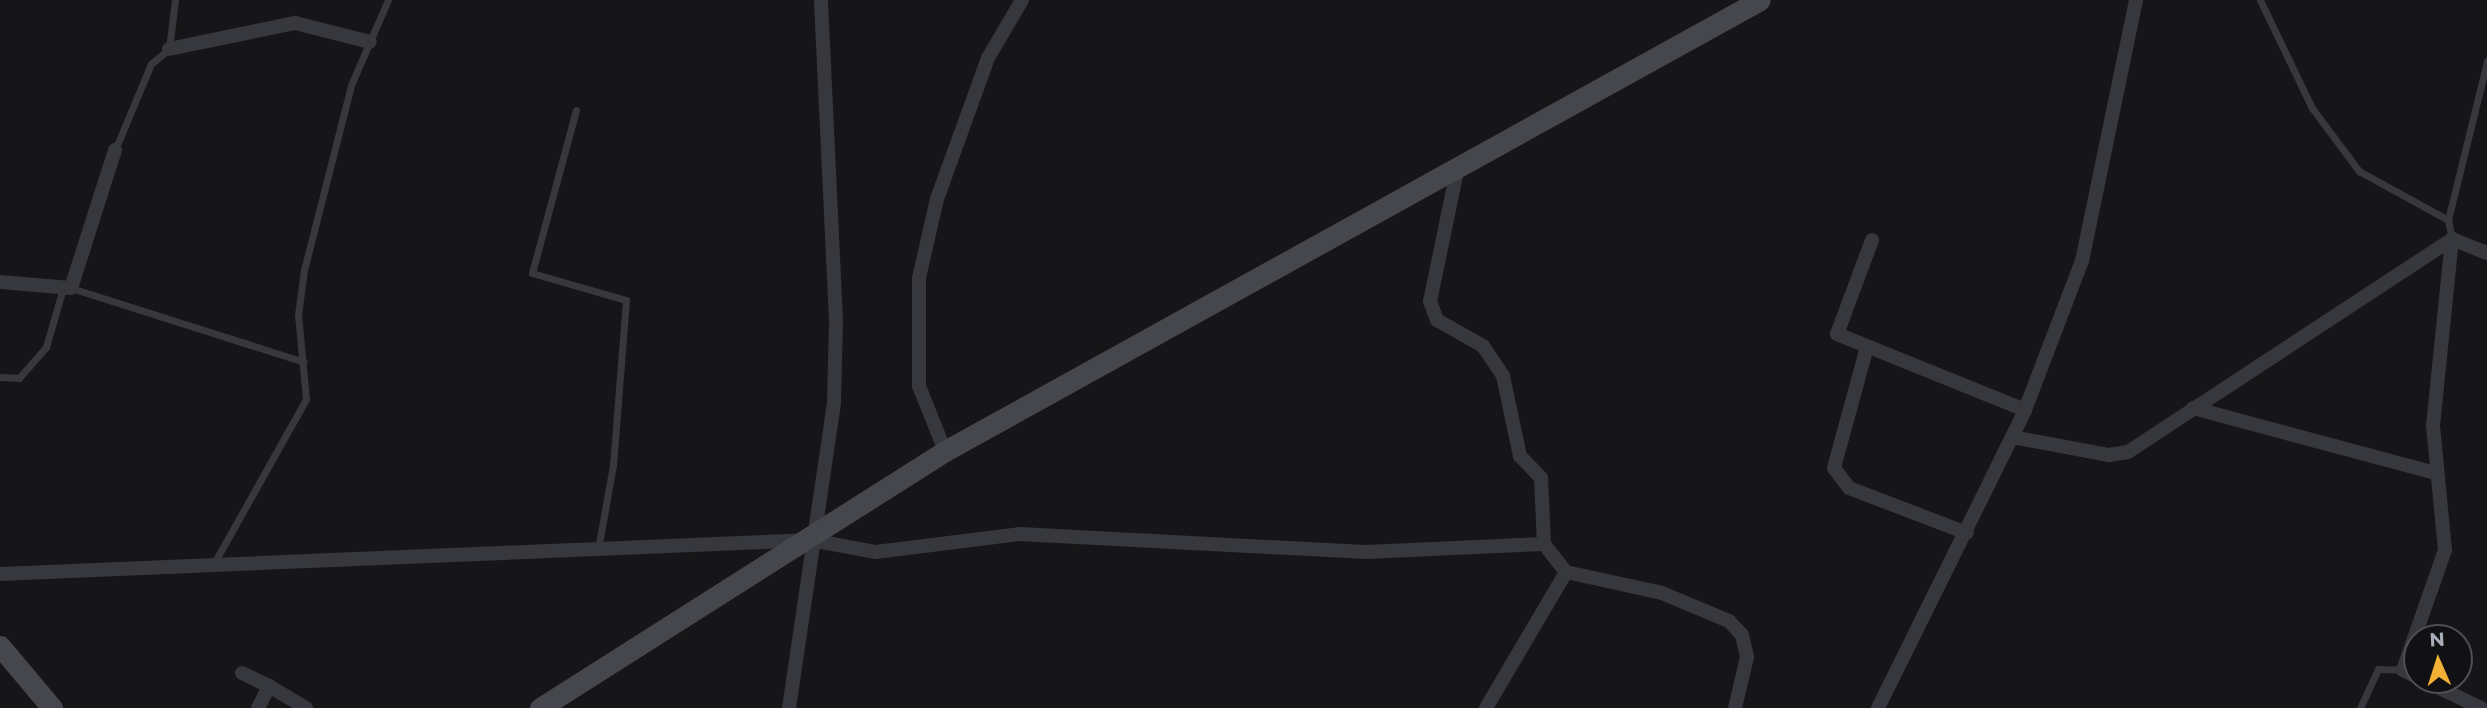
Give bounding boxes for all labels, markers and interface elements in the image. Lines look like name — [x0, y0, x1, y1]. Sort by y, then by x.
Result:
north arrow — [2403, 624, 2473, 694]
text: N — [2429, 628, 2445, 651]

